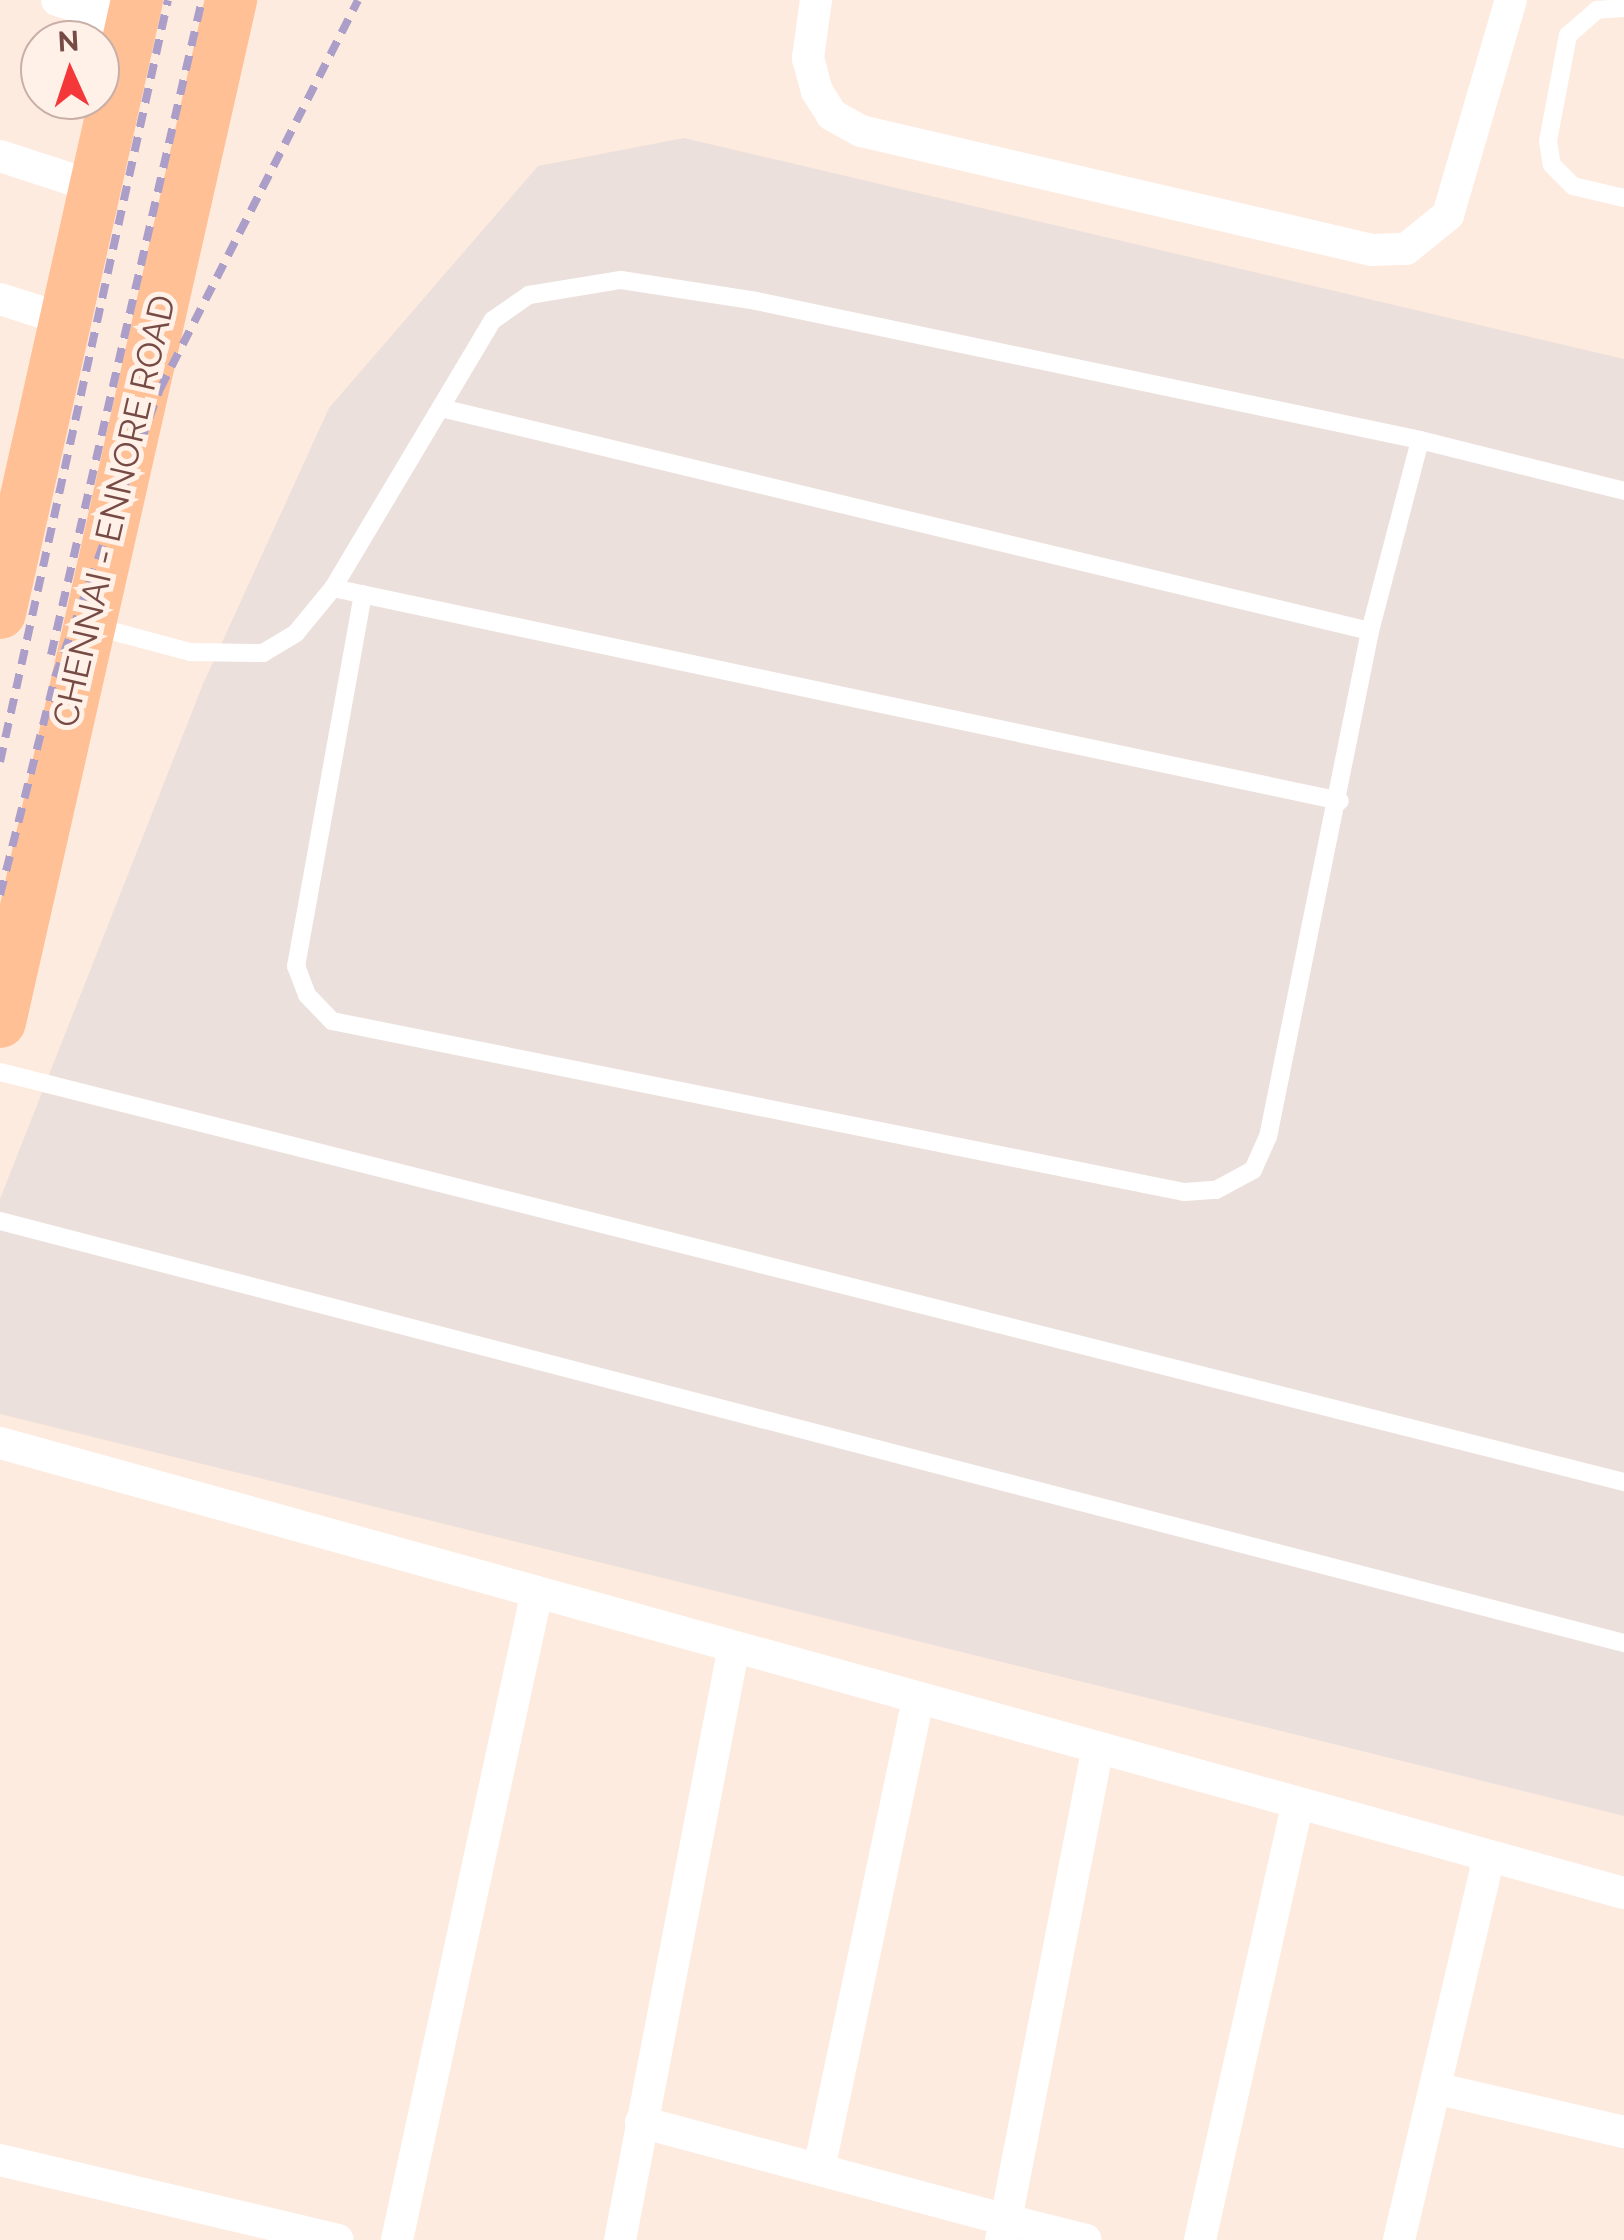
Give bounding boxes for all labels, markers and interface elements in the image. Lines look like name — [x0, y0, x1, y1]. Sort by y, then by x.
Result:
north arrow — [20, 20, 120, 120]
text: N — [57, 25, 80, 59]
street label: CHENNAI - ENNORE ROAD — [44, 291, 184, 731]

